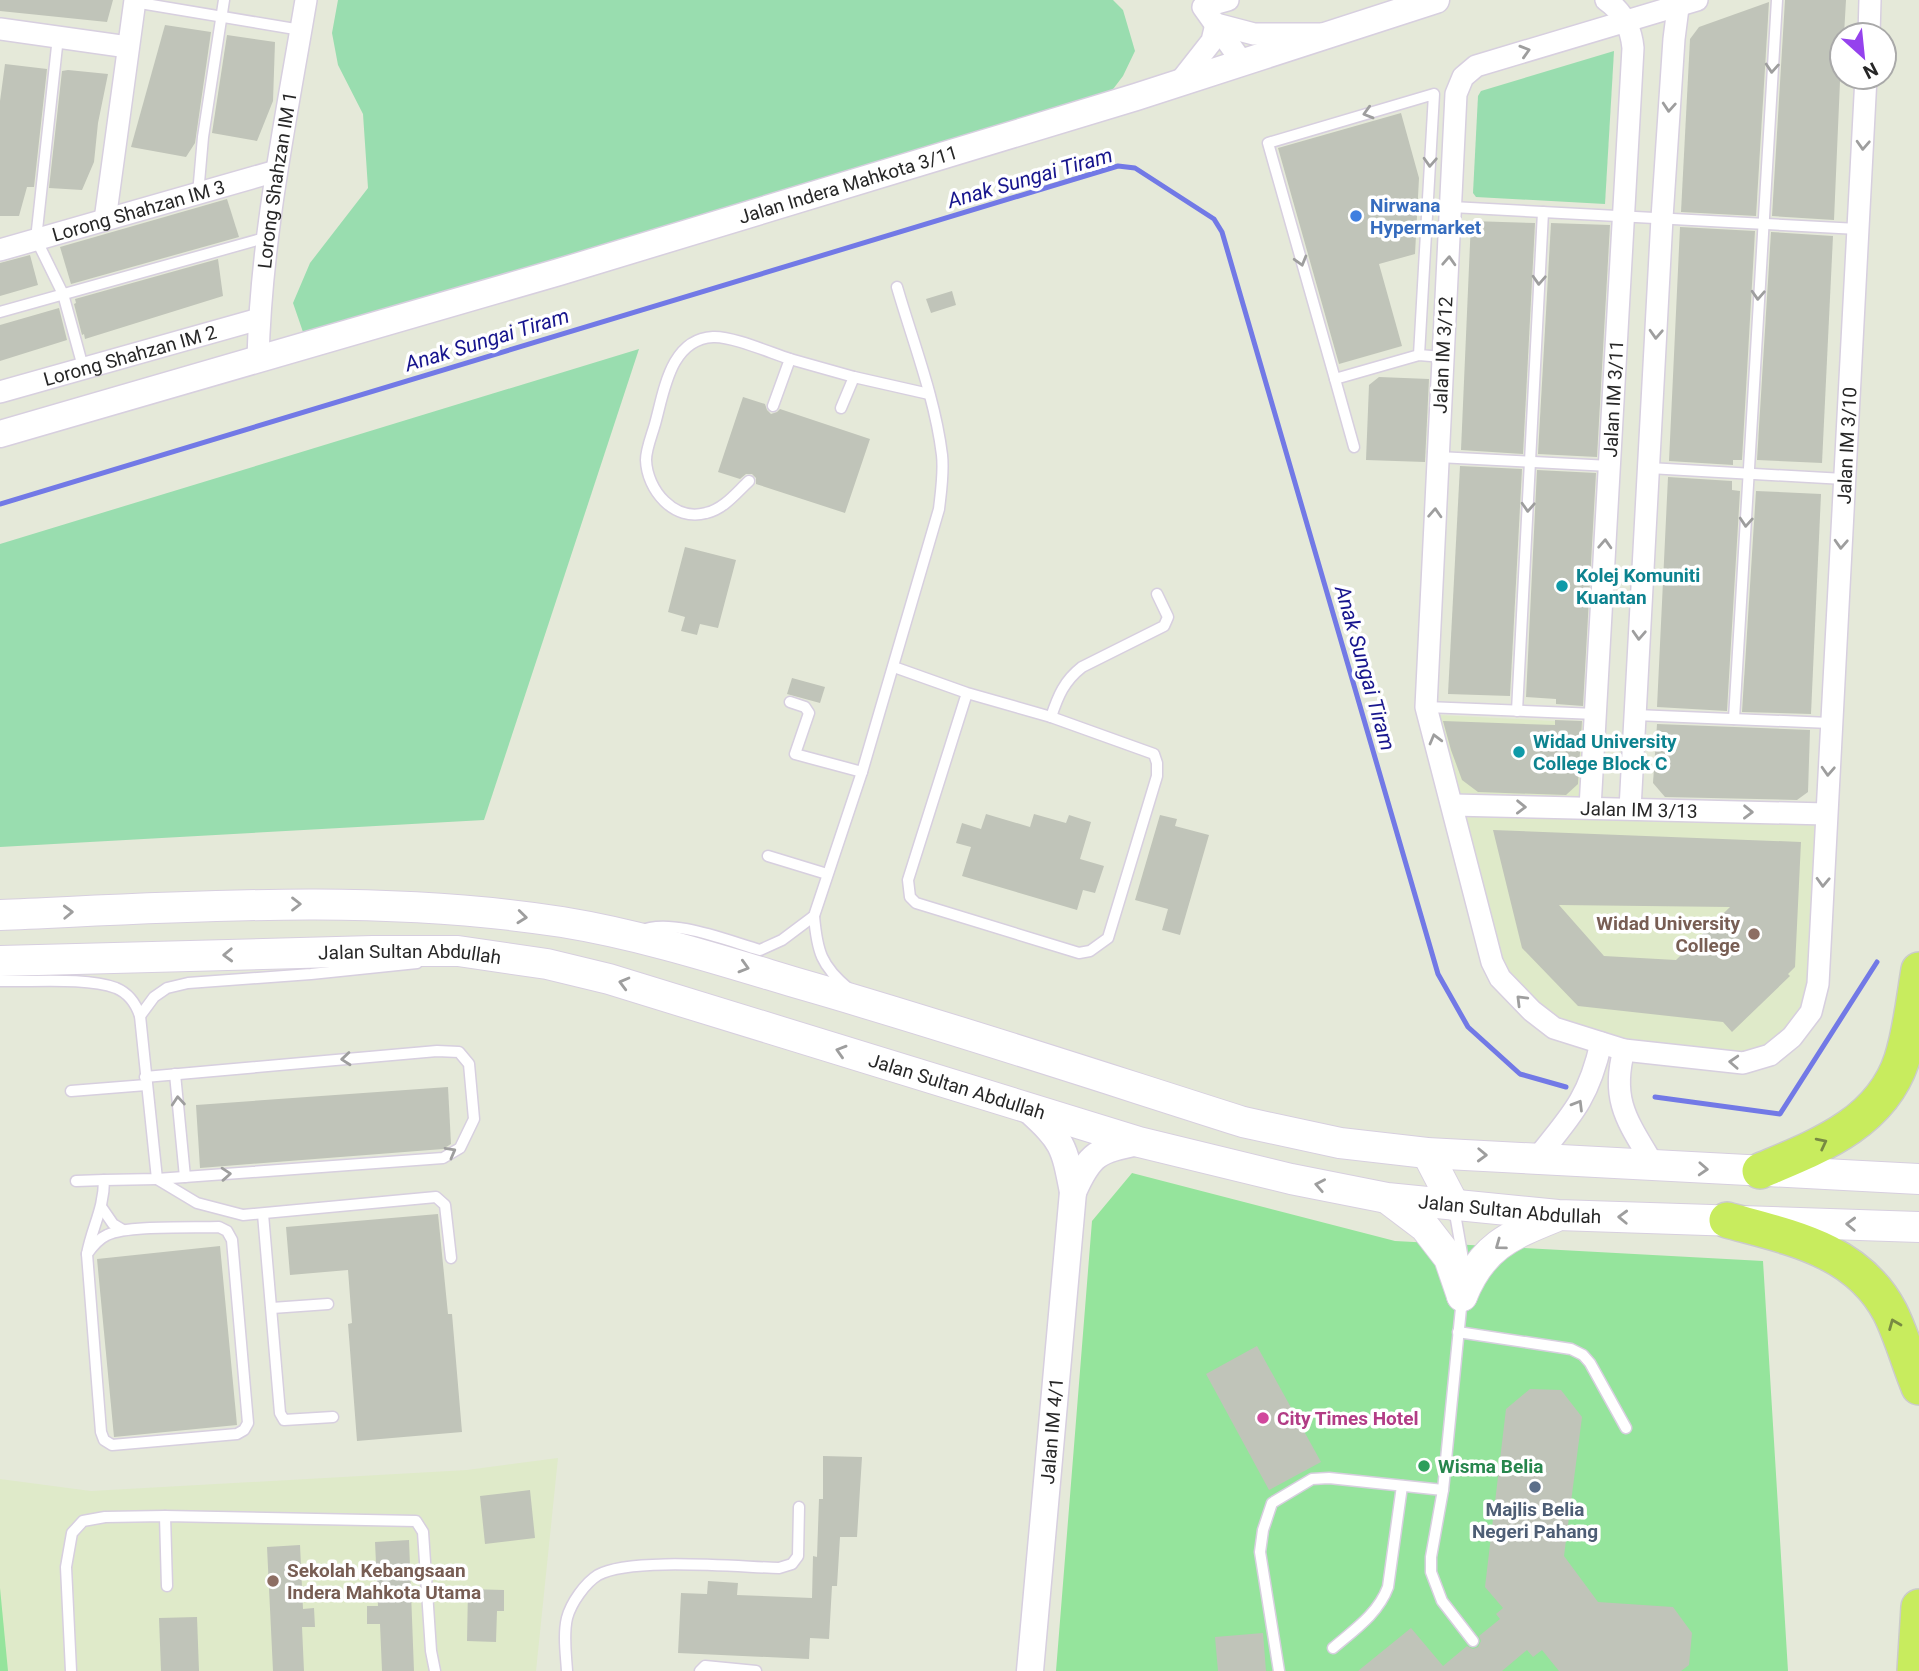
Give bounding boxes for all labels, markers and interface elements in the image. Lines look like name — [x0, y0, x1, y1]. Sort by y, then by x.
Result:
north arrow — [1828, 21, 1898, 91]
one-way arrow — [1519, 45, 1531, 60]
text: N — [1859, 57, 1882, 84]
one-way arrow — [1765, 63, 1780, 74]
street label: Lorong Shahzan IM 1 — [253, 90, 301, 270]
one-way arrow — [1662, 102, 1677, 113]
one-way arrow — [1363, 105, 1375, 120]
street label: Jalan Indera Mahkota 3/11 — [736, 140, 960, 228]
one-way arrow — [1855, 140, 1870, 151]
water label: Anak Sungai Tiram — [944, 143, 1115, 213]
one-way arrow — [1423, 157, 1438, 168]
street label: Lorong Shahzan IM 3 — [49, 175, 228, 246]
place label: Nirwana Hypermarket — [1370, 194, 1482, 239]
marker: Nirwana Hypermarket — [1348, 208, 1364, 224]
one-way arrow — [1293, 255, 1308, 267]
one-way arrow — [1441, 256, 1456, 267]
one-way arrow — [1532, 275, 1547, 286]
one-way arrow — [1751, 290, 1766, 301]
street label: Jalan IM 3/12 — [1428, 296, 1458, 414]
water label: Anak Sungai Tiram — [401, 304, 572, 377]
street label: Lorong Shahzan IM 2 — [41, 320, 219, 391]
one-way arrow — [1649, 329, 1664, 340]
street label: Jalan IM 3/11 — [1598, 339, 1628, 458]
street label: Jalan IM 3/10 — [1832, 386, 1861, 505]
one-way arrow — [1520, 502, 1535, 513]
one-way arrow — [1427, 507, 1442, 518]
one-way arrow — [1739, 517, 1754, 528]
one-way arrow — [1833, 538, 1848, 549]
one-way arrow — [1598, 539, 1613, 550]
place label: Kolej Komuniti Kuantan — [1576, 564, 1700, 609]
marker: Kolej Komuniti Kuantan — [1554, 578, 1570, 594]
water label: Anak Sungai Tiram — [1330, 582, 1400, 753]
one-way arrow — [1632, 629, 1647, 640]
place label: Widad University College Block C — [1533, 730, 1677, 775]
one-way arrow — [1428, 733, 1443, 745]
marker: Widad University College Block C — [1511, 744, 1527, 760]
one-way arrow — [1821, 765, 1836, 776]
street label: Jalan IM 3/13 — [1580, 797, 1698, 822]
one-way arrow — [1516, 799, 1527, 814]
one-way arrow — [1743, 805, 1754, 820]
one-way arrow — [1815, 877, 1830, 888]
one-way arrow — [291, 896, 301, 912]
one-way arrow — [63, 904, 74, 919]
one-way arrow — [517, 910, 528, 925]
place label: Widad University College — [1596, 912, 1740, 957]
marker: Widad University College — [1746, 926, 1762, 942]
street label: Jalan Sultan Abdullah — [318, 940, 503, 969]
one-way arrow — [223, 947, 233, 963]
one-way arrow — [738, 959, 750, 974]
one-way arrow — [618, 977, 630, 991]
one-way arrow — [1517, 995, 1530, 1008]
one-way arrow — [835, 1045, 848, 1059]
street label: Jalan Sultan Abdullah — [866, 1048, 1048, 1124]
one-way arrow — [340, 1051, 351, 1066]
one-way arrow — [1728, 1055, 1739, 1070]
one-way arrow — [171, 1095, 186, 1106]
one-way arrow — [1570, 1100, 1583, 1113]
one-way arrow — [1815, 1138, 1827, 1152]
one-way arrow — [443, 1147, 456, 1160]
one-way arrow — [1477, 1148, 1488, 1163]
one-way arrow — [1698, 1162, 1709, 1177]
one-way arrow — [220, 1167, 231, 1182]
one-way arrow — [1314, 1178, 1326, 1193]
street label: Jalan Sultan Abdullah — [1417, 1190, 1602, 1228]
one-way arrow — [1618, 1209, 1628, 1225]
one-way arrow — [1845, 1217, 1856, 1232]
one-way arrow — [1495, 1236, 1508, 1249]
one-way arrow — [1889, 1318, 1903, 1330]
street label: Jalan IM 4/1 — [1036, 1377, 1068, 1485]
place label: City Times Hotel — [1277, 1407, 1419, 1430]
marker: City Times Hotel — [1255, 1410, 1271, 1426]
place label: Wisma Belia — [1438, 1455, 1543, 1478]
marker: Wisma Belia — [1416, 1458, 1432, 1474]
marker: Majlis Belia Negeri Pahang — [1527, 1479, 1543, 1495]
place label: Majlis Belia Negeri Pahang — [1472, 1498, 1598, 1543]
place label: Sekolah Kebangsaan Indera Mahkota Utama — [287, 1559, 481, 1604]
marker: Sekolah Kebangsaan Indera Mahkota Utama — [265, 1573, 281, 1589]

